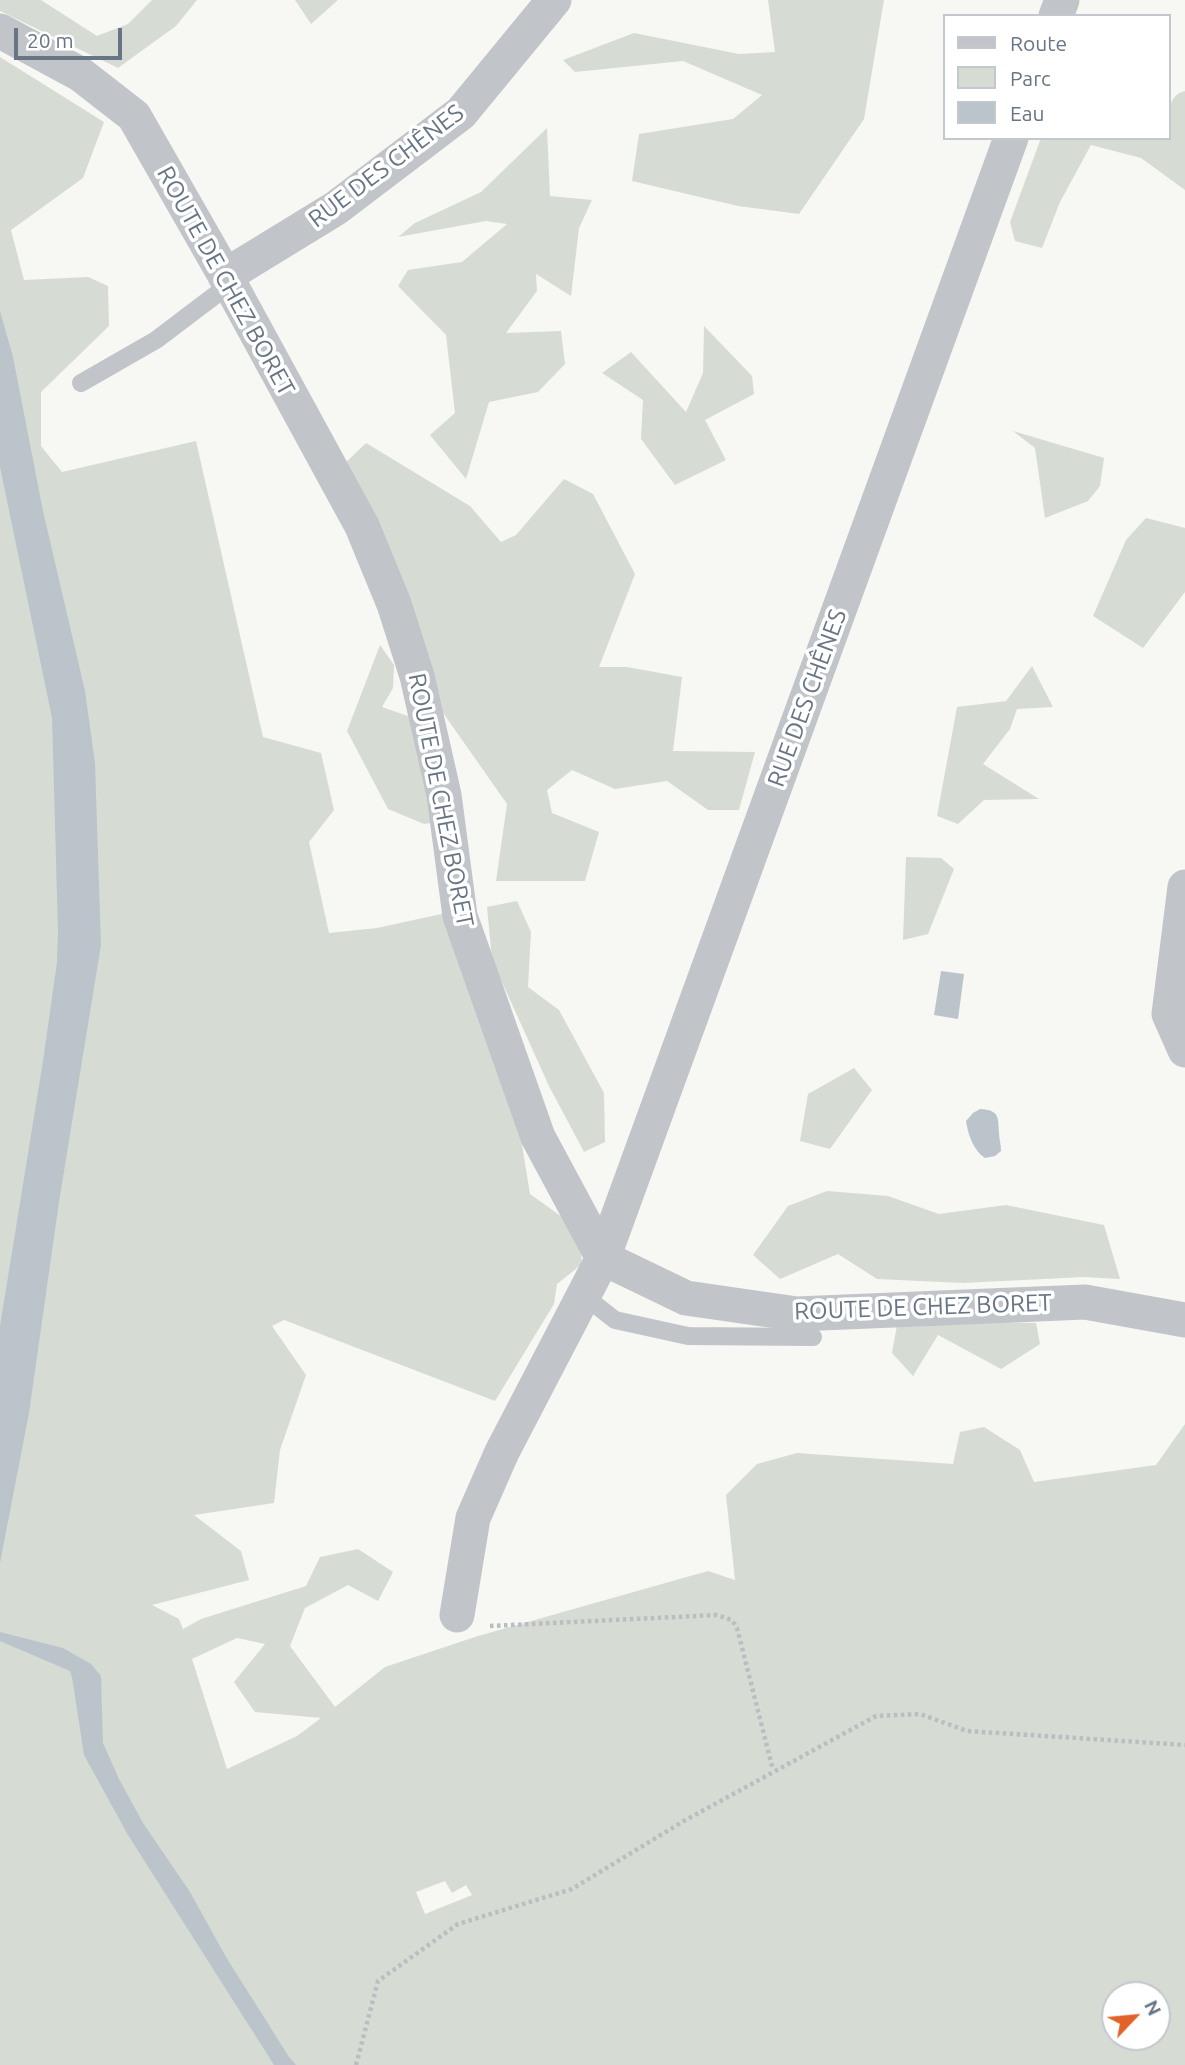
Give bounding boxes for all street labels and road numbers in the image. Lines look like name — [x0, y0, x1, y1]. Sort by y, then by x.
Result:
street label: RUE DES CHÊNES — [303, 98, 469, 234]
street label: ROUTE DE CHEZ BORET — [151, 161, 301, 401]
street label: RUE DES CHÊNES — [762, 605, 852, 791]
street label: ROUTE DE CHEZ BORET — [402, 671, 480, 929]
street label: ROUTE DE CHEZ BORET — [794, 1288, 1052, 1326]

